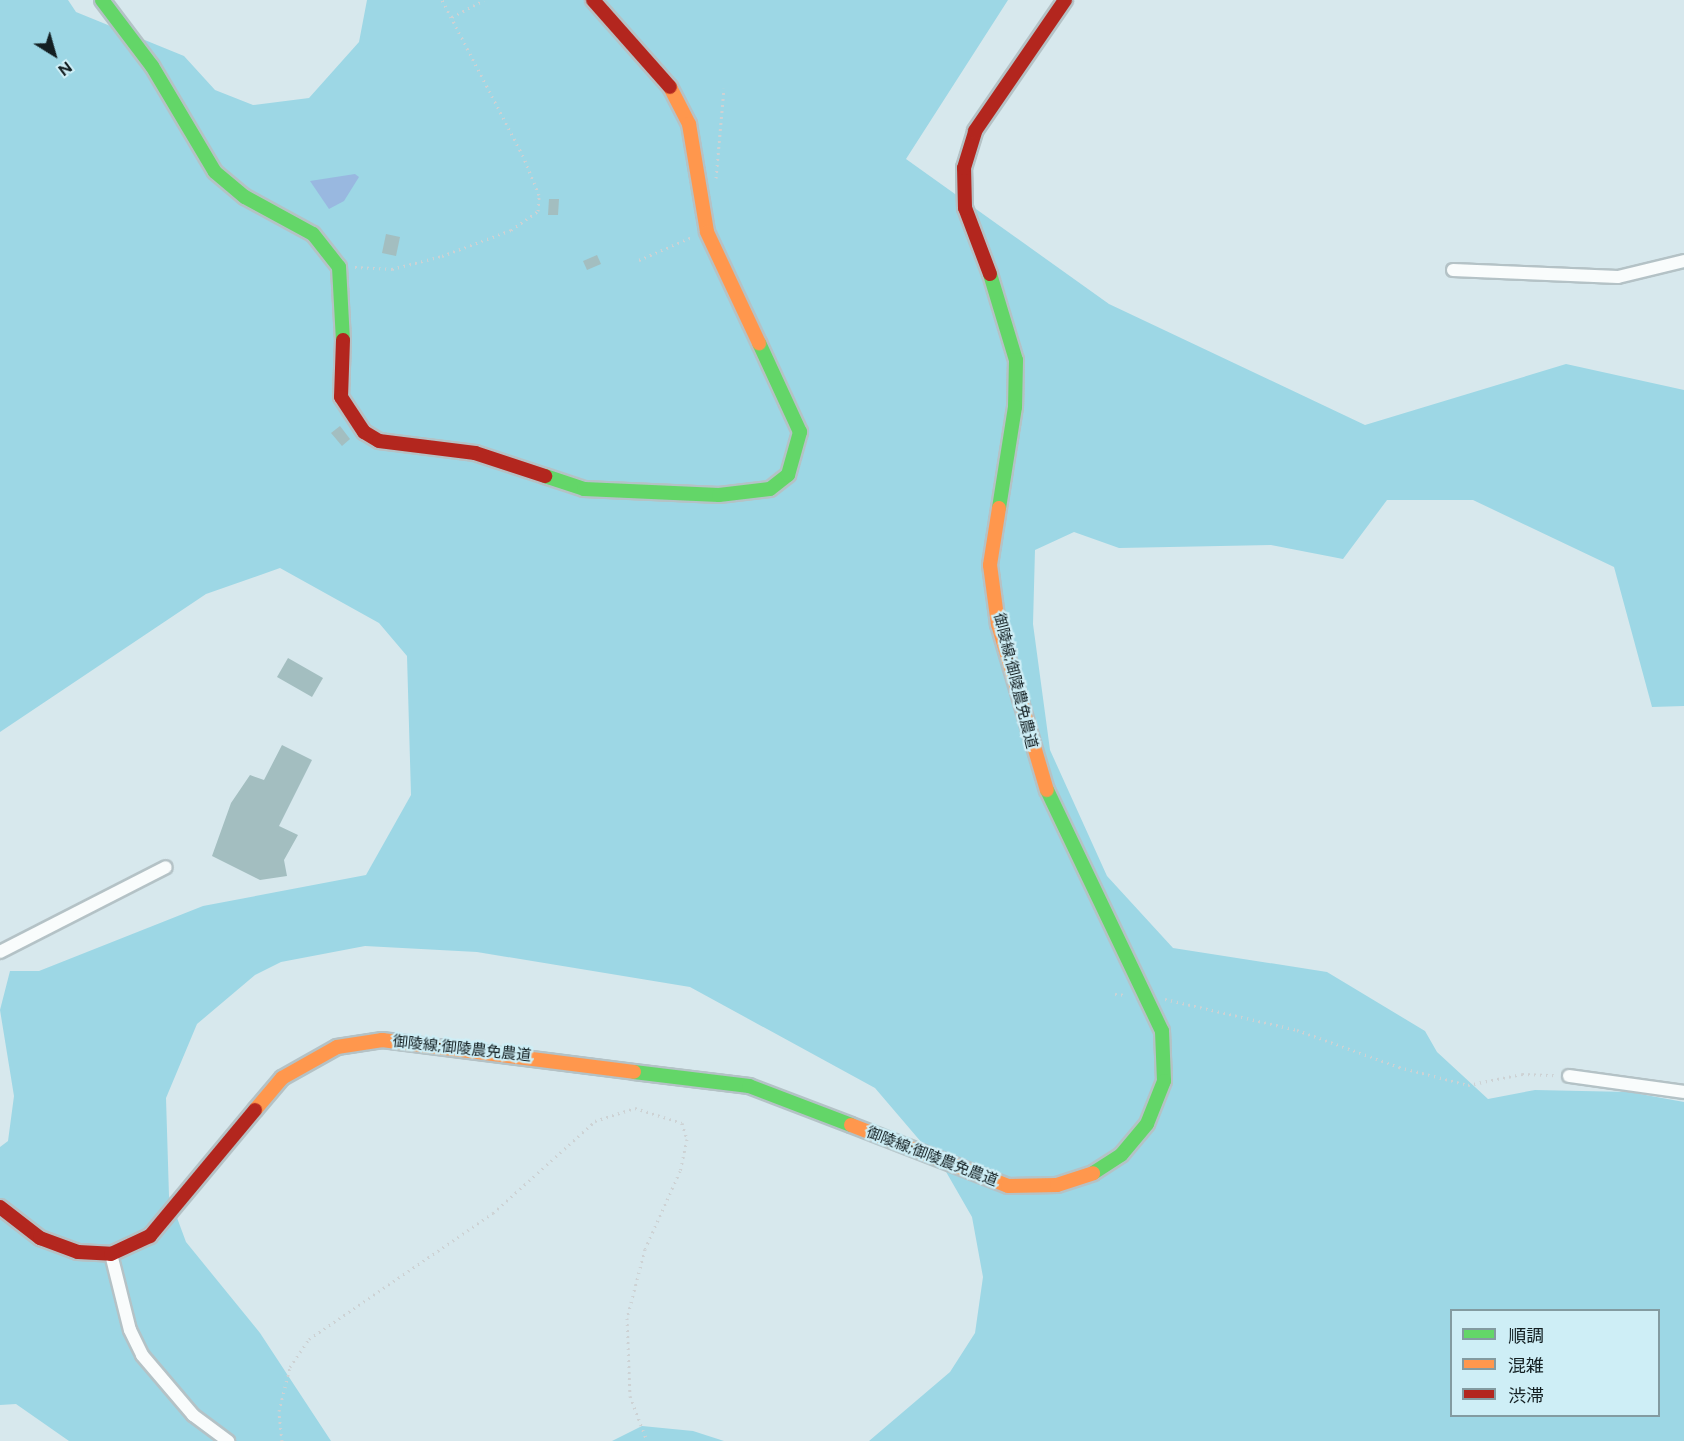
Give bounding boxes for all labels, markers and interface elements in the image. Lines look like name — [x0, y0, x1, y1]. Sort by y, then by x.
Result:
north arrow — [24, 24, 84, 84]
text: N — [54, 57, 76, 80]
street label: 御陵線;御陵農免農道 — [989, 611, 1041, 751]
street label: 御陵線;御陵農免農道 — [392, 1033, 532, 1065]
street label: 御陵線;御陵農免農道 — [864, 1124, 1000, 1190]
legend — [1450, 1309, 1660, 1417]
text: 順調 — [1508, 1325, 1544, 1347]
text: 混雑 — [1508, 1355, 1544, 1377]
text: 渋滞 — [1508, 1385, 1544, 1407]

